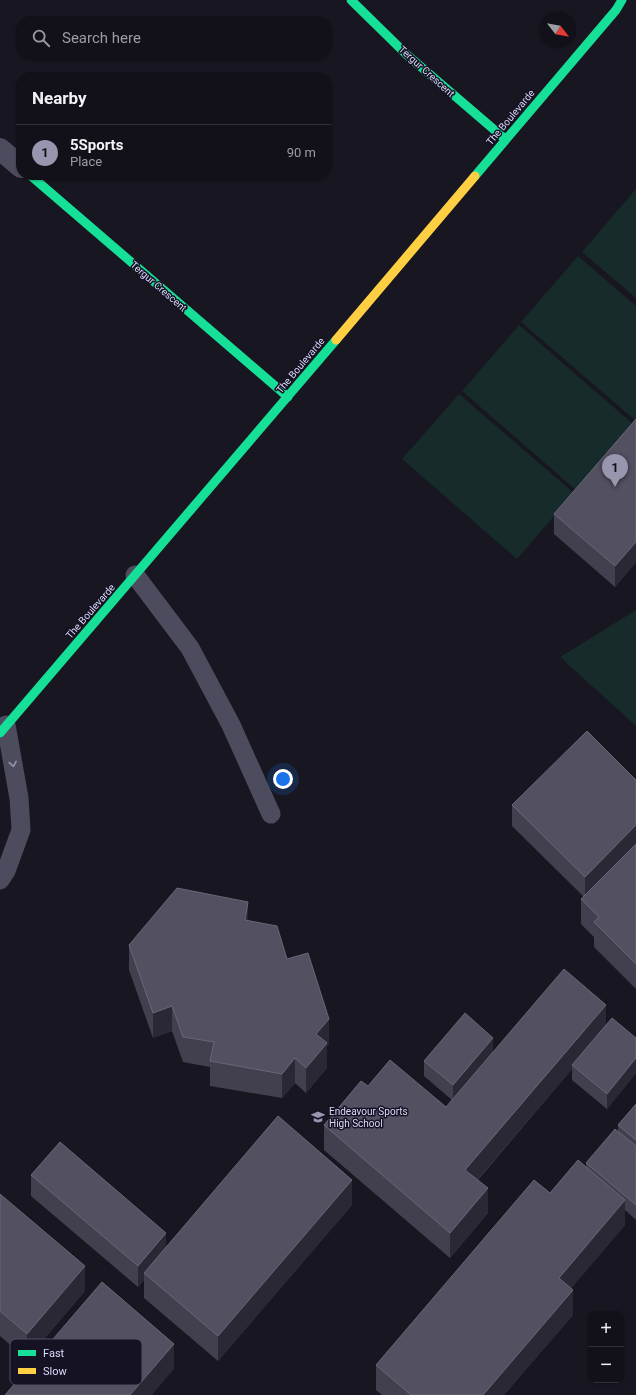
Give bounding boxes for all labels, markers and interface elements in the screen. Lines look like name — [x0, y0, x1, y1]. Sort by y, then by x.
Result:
north arrow — [540, 12, 576, 48]
search box — [16, 16, 332, 60]
icon: search — [30, 27, 52, 49]
text: Search here — [62, 29, 141, 47]
street label: Tergur Crescent — [397, 44, 457, 99]
street label: The Boulevarde — [484, 87, 537, 147]
text: Nearby — [32, 88, 87, 108]
text: 5Sports — [70, 136, 123, 154]
text: 1 — [41, 145, 49, 160]
text: 90 m — [287, 145, 316, 160]
text: Place — [70, 154, 102, 169]
street label: Tergur Crescent — [128, 259, 189, 314]
street label: The Boulevarde — [274, 335, 327, 395]
pin: 1 — [602, 454, 628, 487]
street label: The Boulevarde — [64, 582, 117, 641]
one-way arrow — [8, 761, 17, 767]
your location — [273, 769, 293, 789]
place label: Endeavour Sports High School — [329, 1106, 408, 1129]
school or university icon: Endeavour Sports High School — [310, 1109, 326, 1125]
map controls — [588, 1311, 624, 1383]
button: + — [588, 1311, 624, 1347]
legend — [10, 1339, 142, 1385]
text: Fast — [43, 1347, 65, 1360]
button: − — [588, 1347, 624, 1383]
text: Slow — [43, 1365, 67, 1378]

